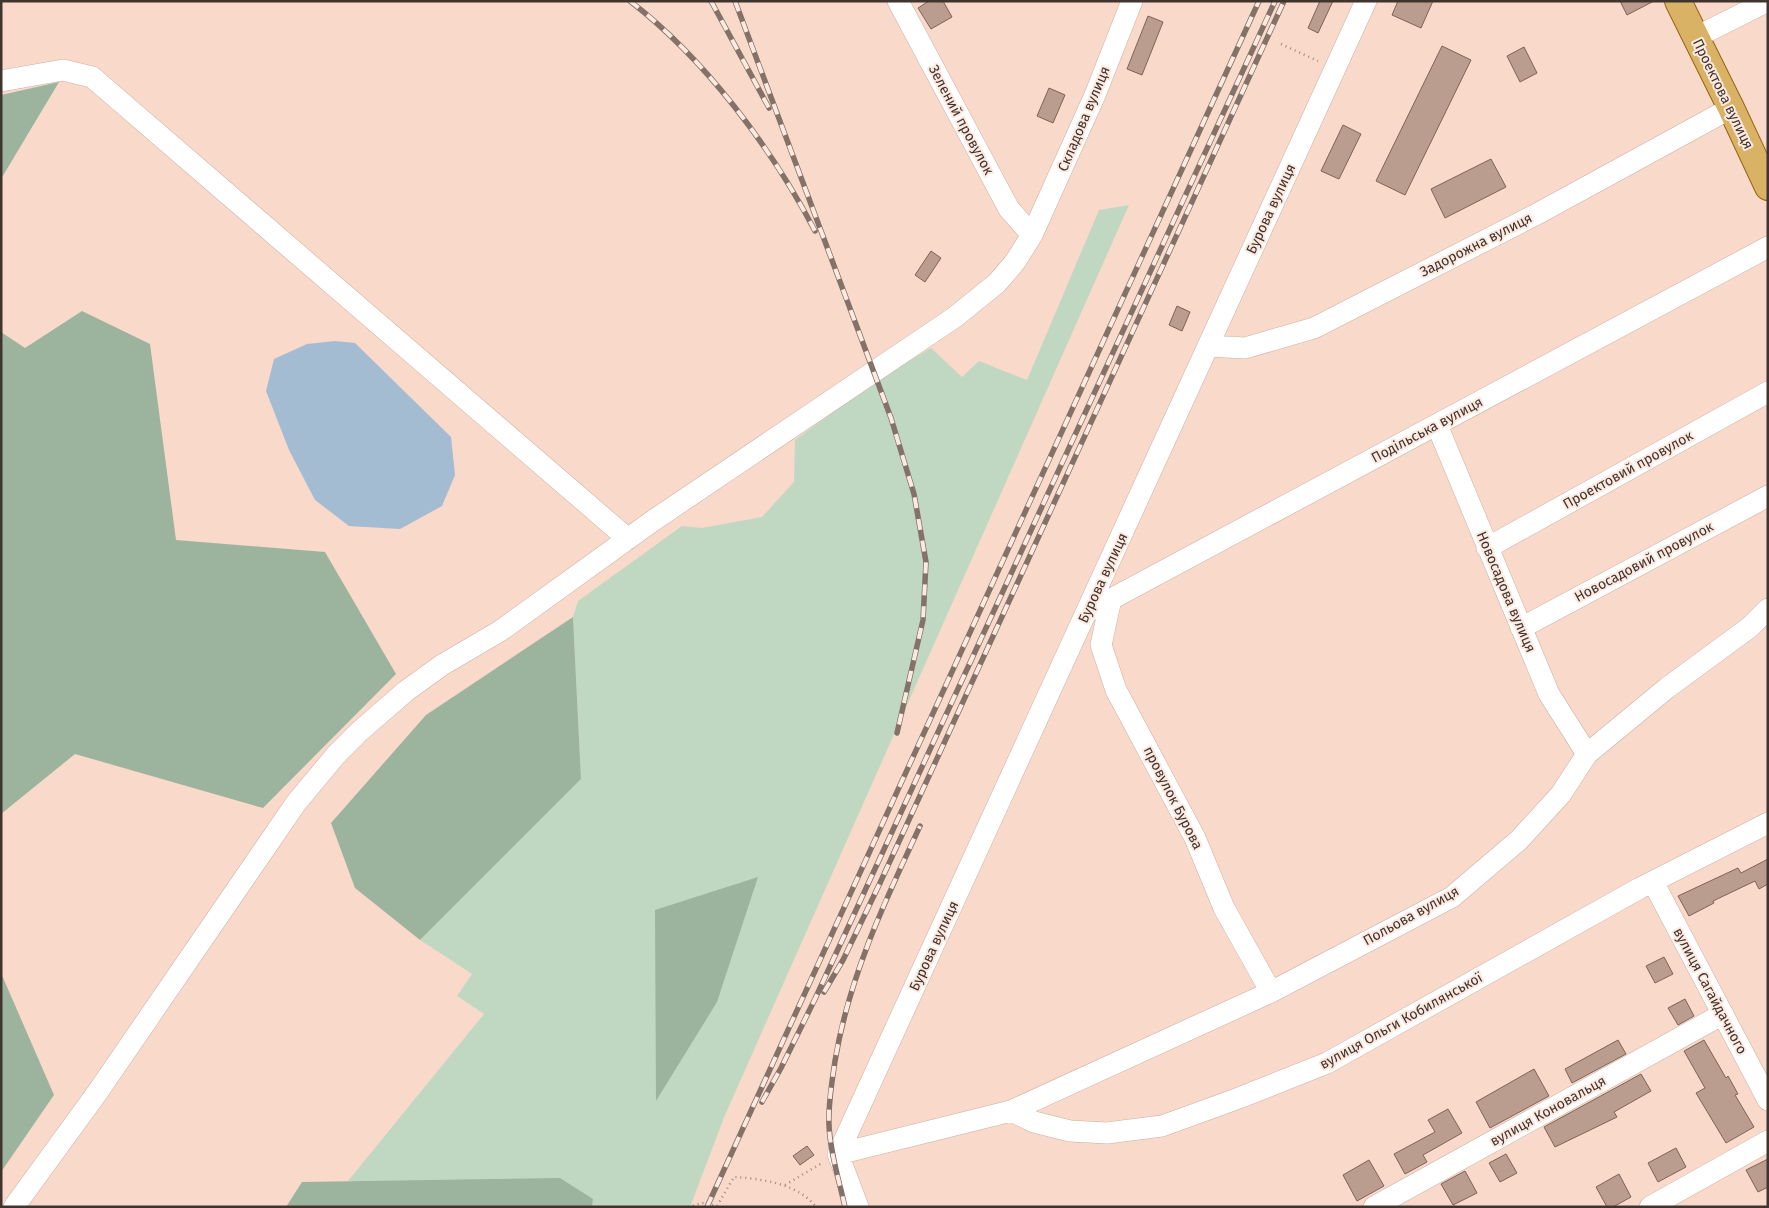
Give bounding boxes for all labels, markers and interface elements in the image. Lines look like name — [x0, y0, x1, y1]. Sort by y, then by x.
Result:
street label: Проектова вулиця — [1689, 36, 1757, 152]
street label: Зелений провулок — [925, 62, 997, 178]
street label: Складова вулиця — [1054, 64, 1114, 174]
street label: Бурова вулиця — [1243, 161, 1299, 257]
street label: Задорожна вулиця — [1417, 209, 1535, 281]
street label: Подільська вулиця — [1368, 393, 1486, 467]
street label: Проектовий провулок — [1560, 427, 1697, 513]
street label: Новосадовий провулок — [1572, 518, 1717, 606]
street label: Новосадова вулиця — [1473, 529, 1539, 655]
street label: Бурова вулиця — [1075, 530, 1131, 626]
street label: провулок Бурова — [1140, 744, 1206, 852]
street label: Польова вулиця — [1360, 883, 1462, 949]
street label: Бурова вулиця — [906, 898, 962, 994]
street label: вулиця Сагайдачного — [1669, 925, 1751, 1057]
street label: вулиця Ольги Кобилянської — [1317, 969, 1486, 1073]
street label: вулиця Коновальця — [1487, 1072, 1609, 1150]

